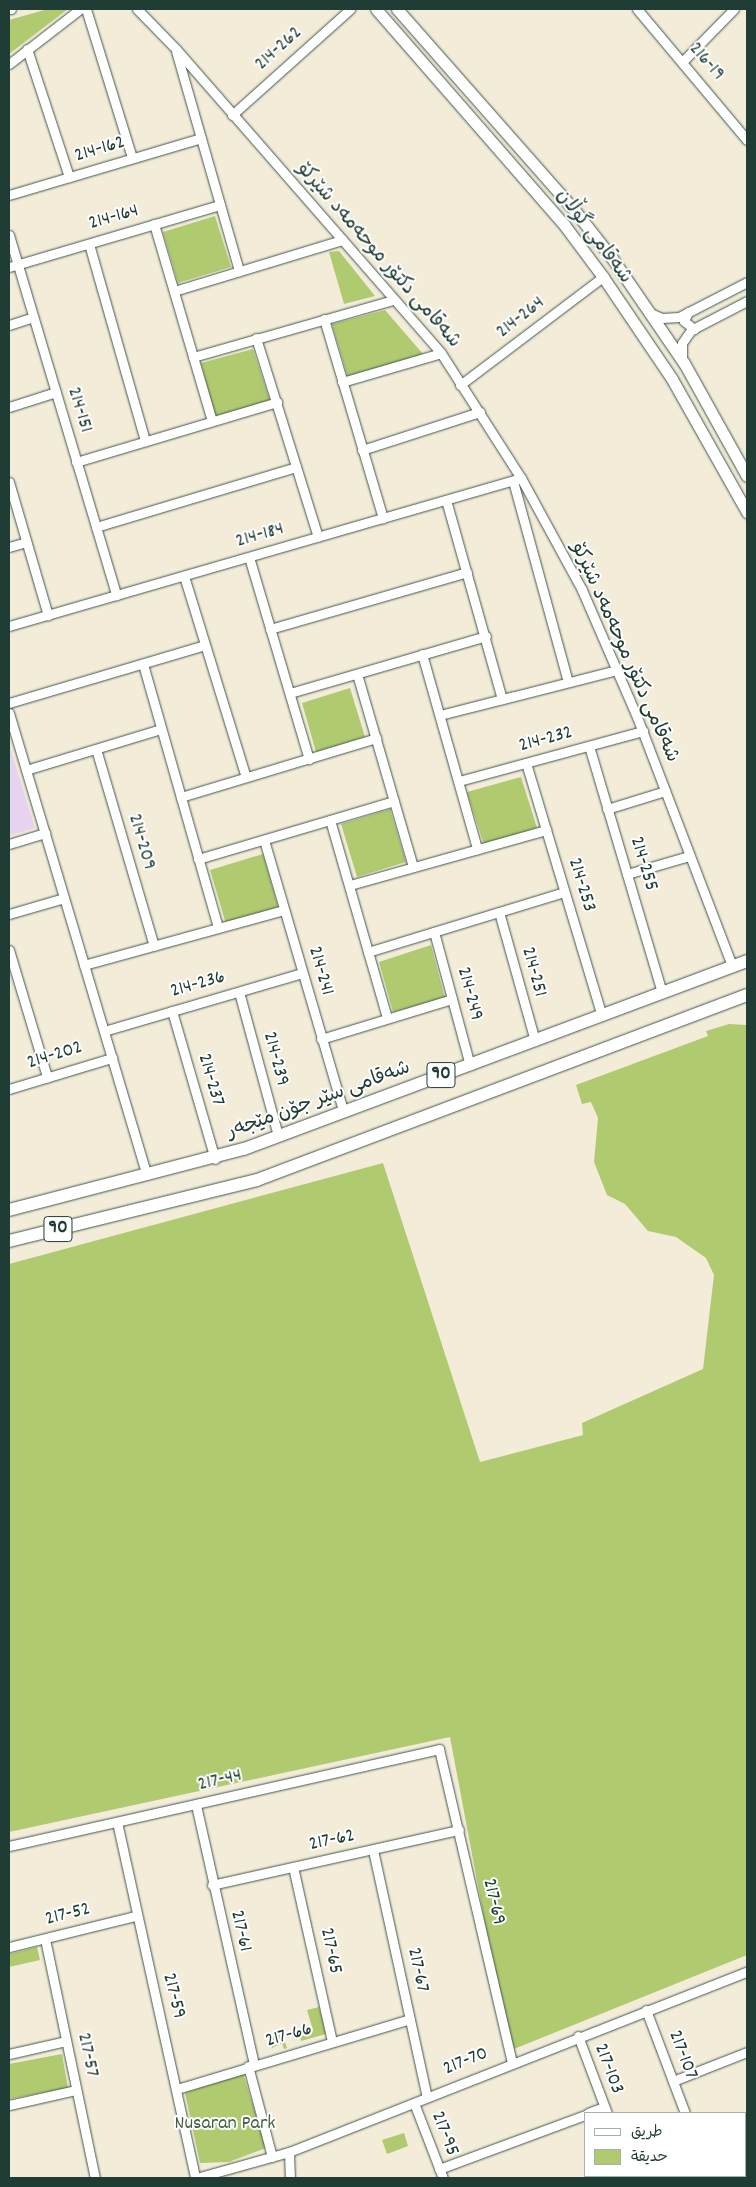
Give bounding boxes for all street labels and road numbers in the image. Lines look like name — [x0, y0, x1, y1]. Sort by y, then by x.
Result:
street label: 214-262 — [250, 22, 308, 76]
street label: 216-19 — [683, 38, 729, 86]
street label: 214-162 — [72, 131, 128, 169]
street label: شەقامی دکتۆر موحەمەد شێرکۆ — [291, 158, 465, 354]
street label: شەقامی گوڵان — [550, 185, 636, 289]
street label: 214-164 — [86, 199, 142, 237]
street label: 214-264 — [492, 292, 550, 344]
street label: 214-151 — [61, 384, 97, 436]
street label: 214-184 — [233, 518, 287, 554]
street label: شەقامی دکتۆر موحەمەد شێرکۆ — [565, 539, 683, 767]
street label: 214-232 — [517, 721, 575, 759]
street label: 214-209 — [122, 811, 160, 873]
street label: 214-255 — [623, 834, 663, 894]
street label: 214-253 — [561, 855, 601, 915]
street label: 214-241 — [302, 944, 338, 998]
street label: 214-251 — [515, 944, 551, 1000]
street label: 214-249 — [450, 965, 488, 1023]
street label: 214-236 — [168, 966, 228, 1004]
street label: 214-239 — [256, 1029, 294, 1089]
street label: 214-202 — [24, 1036, 86, 1076]
street label: 214-237 — [191, 1051, 229, 1109]
street label: شەقامی سێر جۆن مێجەر — [224, 1057, 414, 1145]
road number: 90 — [426, 1058, 456, 1092]
road number: 90 — [43, 1212, 73, 1246]
street label: 217-44 — [196, 1764, 244, 1798]
street label: 217-62 — [307, 1824, 357, 1858]
street label: 217-69 — [476, 1877, 510, 1927]
street label: 217-52 — [43, 1898, 93, 1932]
street label: 217-61 — [224, 1908, 256, 1954]
street label: 217-65 — [313, 1926, 347, 1976]
street label: 217-67 — [401, 1945, 433, 1995]
street label: 217-59 — [156, 1971, 190, 2021]
street label: 217-66 — [263, 2018, 315, 2054]
street label: 217-107 — [662, 2027, 702, 2083]
street label: 217-57 — [71, 2031, 103, 2079]
street label: 217-103 — [588, 2041, 628, 2097]
street label: 217-70 — [440, 2042, 492, 2082]
street label: 217-95 — [425, 2108, 463, 2160]

